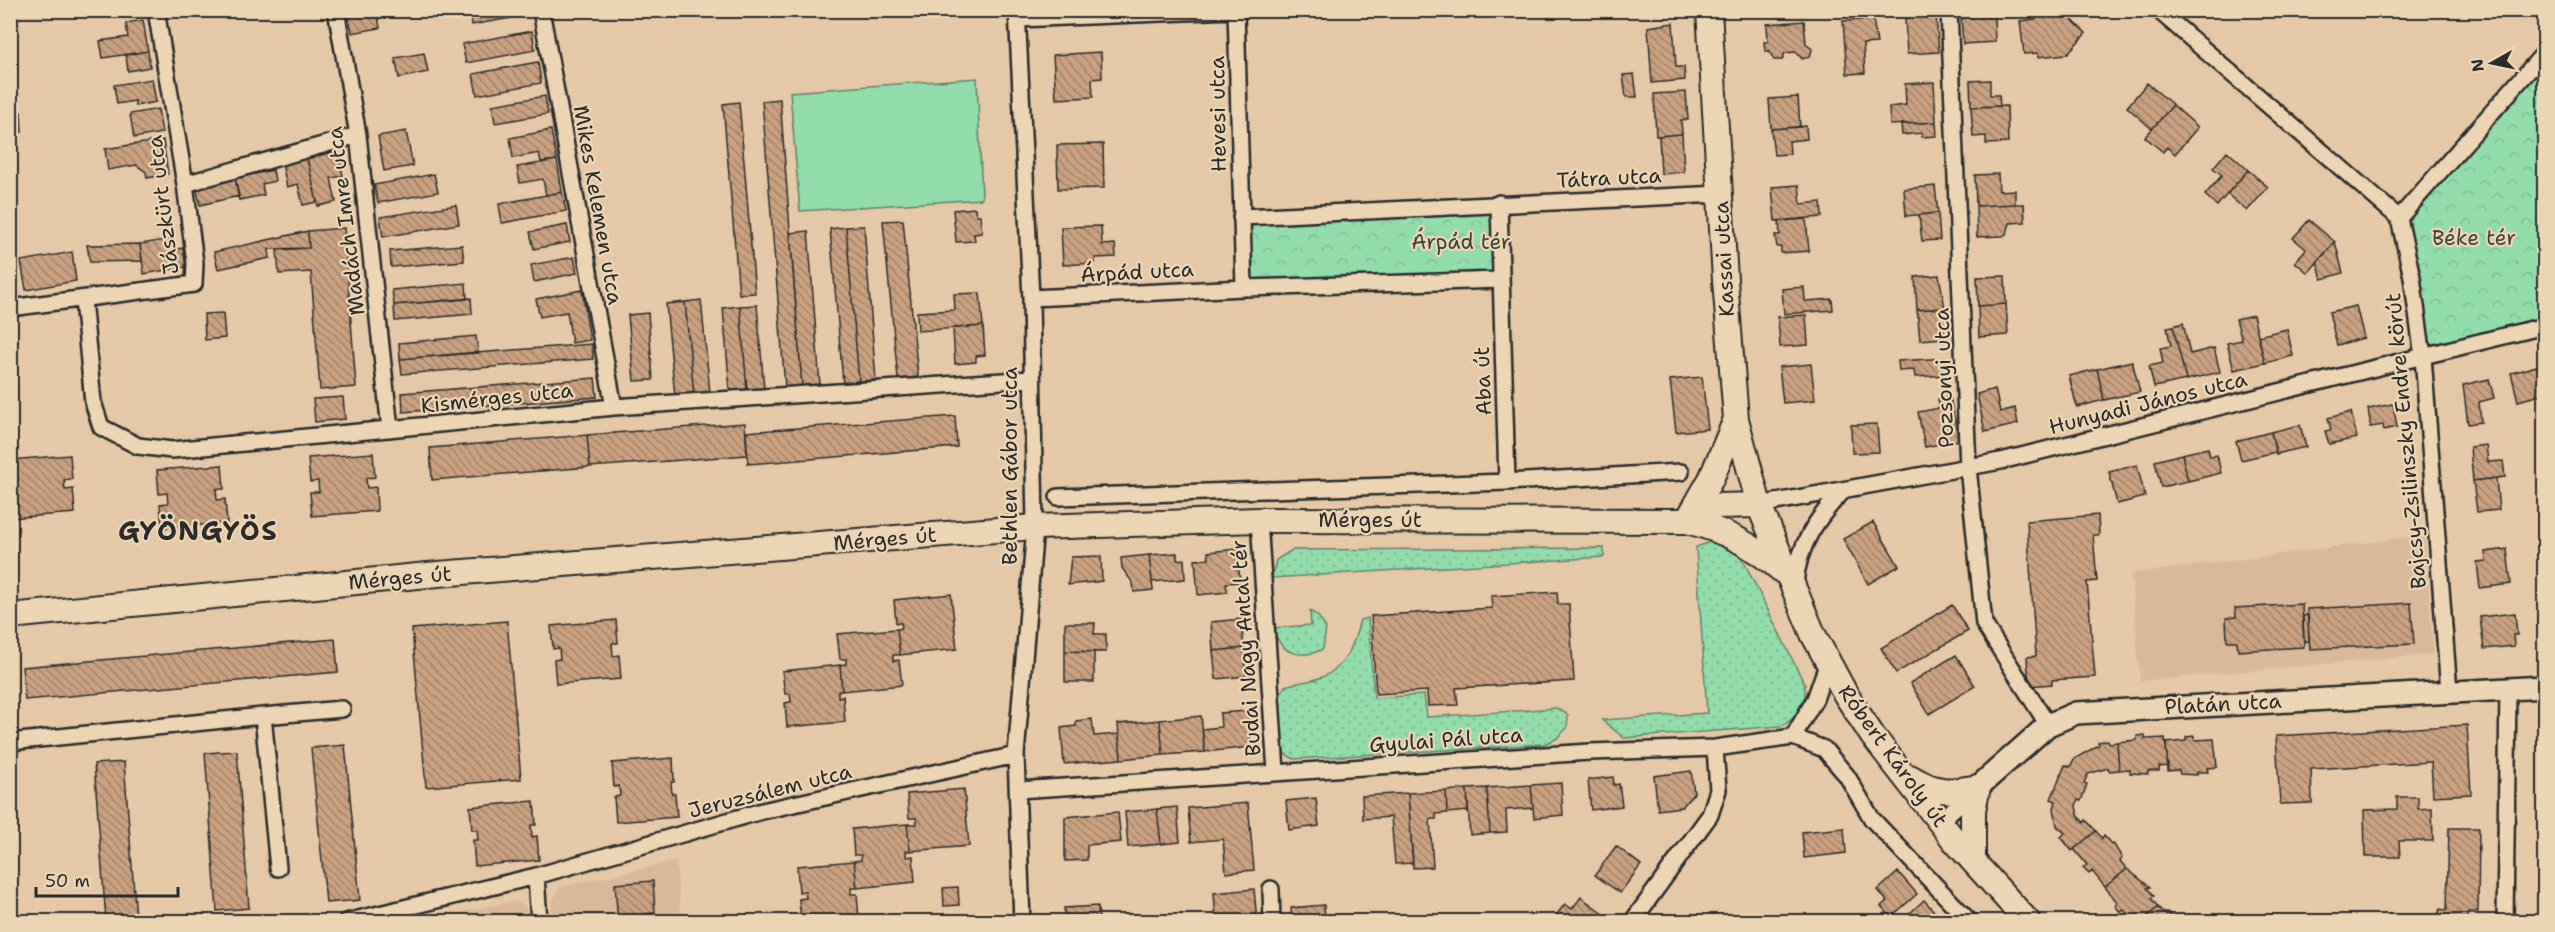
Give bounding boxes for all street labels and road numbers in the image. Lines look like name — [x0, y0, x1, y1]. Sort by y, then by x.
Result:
street label: Hevesi utca — [1203, 56, 1233, 172]
street label: Mikes Kelemen utca — [567, 103, 629, 307]
street label: Madách Imre utca — [321, 125, 371, 317]
street label: Jászkürt utca — [141, 134, 185, 276]
street label: Tátra utca — [1556, 161, 1662, 195]
street label: Kassai utca — [1707, 200, 1741, 318]
street label: Árpád utca — [1080, 254, 1194, 289]
street label: Bajcsy-Zsilinszky Endre körút — [2379, 292, 2433, 590]
street label: Pozsonyi utca — [1928, 307, 1960, 449]
street label: Aba út — [1468, 346, 1498, 416]
street label: Hunyadi János utca — [2046, 365, 2250, 441]
street label: Bethlen Gábor utca — [996, 367, 1024, 565]
street label: Kismérges utca — [419, 376, 575, 420]
street label: Mérges út — [1318, 506, 1422, 534]
street label: Mérges út — [832, 521, 938, 557]
street label: Budai Nagy Antal tér — [1224, 539, 1268, 757]
street label: Mérges út — [347, 560, 453, 596]
street label: Róbert Károly út — [1832, 679, 1954, 833]
street label: Platán utca — [2164, 687, 2282, 721]
street label: Gyulai Pál utca — [1368, 721, 1524, 759]
street label: Jeruzsálem utca — [686, 757, 854, 825]

